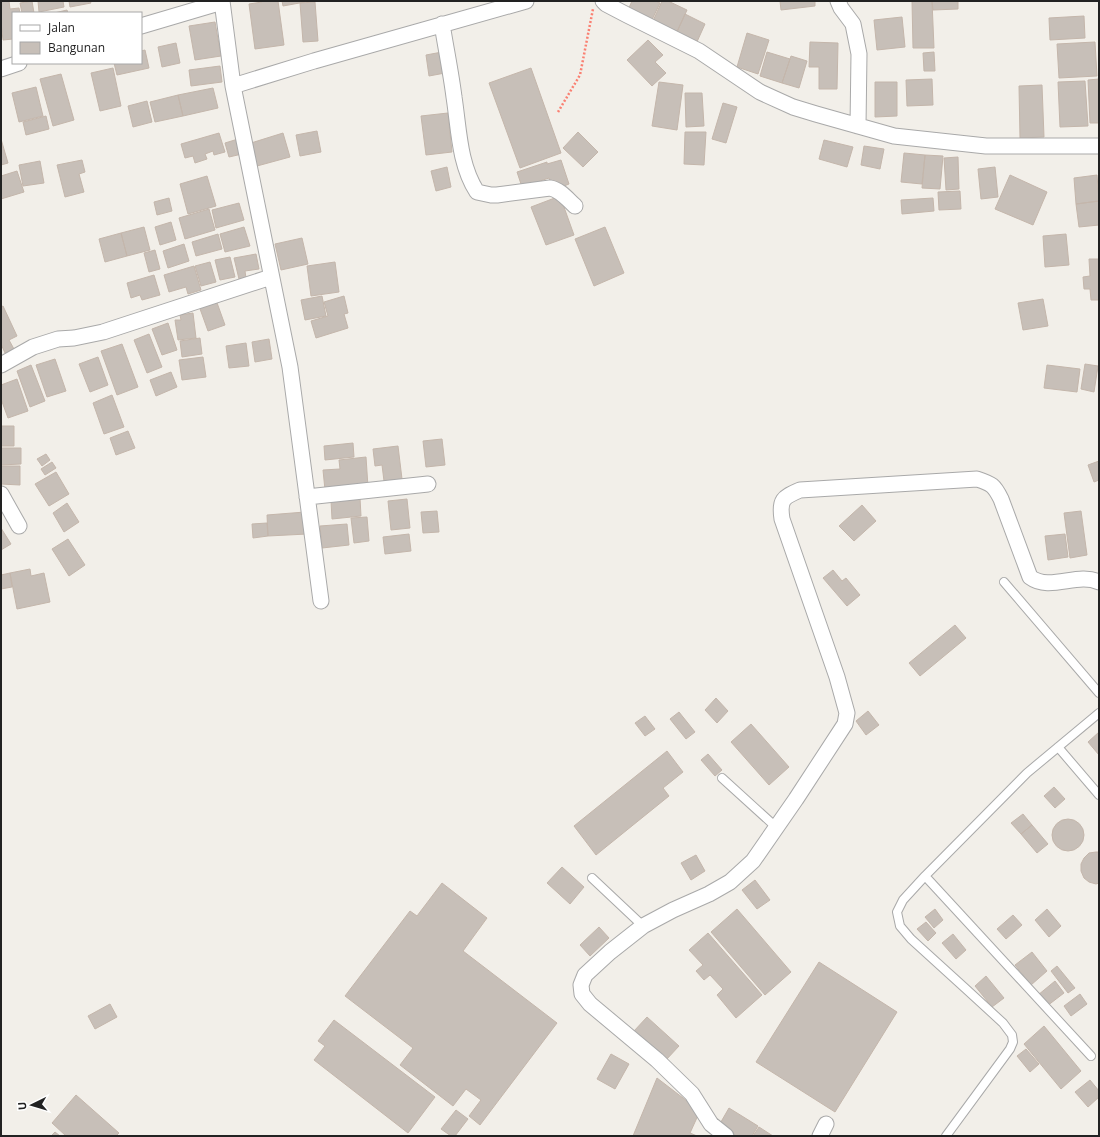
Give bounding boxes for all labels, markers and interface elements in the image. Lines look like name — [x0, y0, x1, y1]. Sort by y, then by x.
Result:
legend — [12, 12, 142, 64]
text: Jalan — [47, 19, 75, 36]
text: Bangunan — [48, 39, 105, 56]
north arrow — [12, 1085, 52, 1125]
text: U — [14, 1101, 29, 1111]

